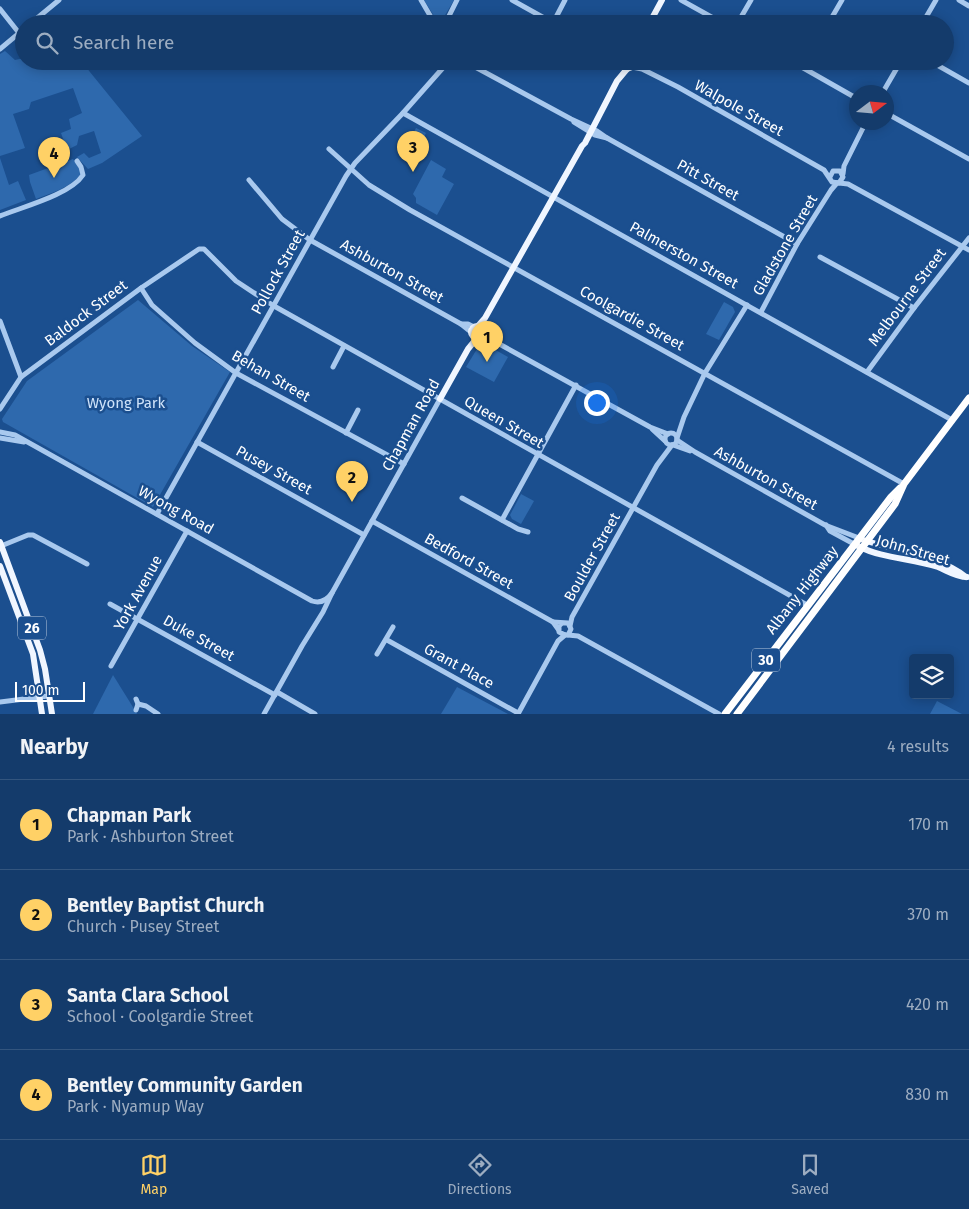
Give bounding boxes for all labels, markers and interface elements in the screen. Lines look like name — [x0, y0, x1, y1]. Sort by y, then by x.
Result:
search box — [15, 15, 954, 70]
icon: search — [33, 29, 61, 57]
text: Search here — [73, 31, 174, 54]
street label: Walpole Street — [691, 76, 787, 140]
north arrow — [849, 85, 894, 130]
pin: 3 — [397, 131, 429, 172]
pin: 4 — [38, 137, 70, 178]
street label: Pitt Street — [674, 156, 743, 205]
street label: Gladstone Street — [749, 191, 821, 299]
street label: Palmerston Street — [627, 218, 742, 293]
street label: Pollock Street — [247, 226, 309, 317]
street label: Ashburton Street — [337, 235, 447, 307]
street label: Melbourne Street — [864, 244, 950, 350]
street label: Baldock Street — [41, 276, 131, 350]
street label: Coolgardie Street — [576, 282, 688, 355]
pin: 1 — [471, 321, 503, 362]
street label: Behan Street — [229, 346, 314, 406]
street label: Chapman Road — [378, 376, 444, 474]
your location — [584, 390, 610, 416]
street label: Queen Street — [461, 392, 548, 452]
park label: Wyong Park — [87, 394, 166, 412]
street label: Pusey Street — [233, 442, 316, 499]
street label: Ashburton Street — [711, 442, 821, 514]
pin: 2 — [336, 461, 368, 502]
street label: Wyong Road — [135, 482, 217, 538]
street label: Boulder Street — [560, 509, 624, 604]
street label: Bedford Street — [421, 529, 517, 593]
street label: John Street — [874, 531, 952, 569]
street label: Albany Highway — [762, 542, 842, 638]
street label: York Avenue — [110, 552, 166, 634]
street label: Duke Street — [160, 611, 238, 665]
road number: 26 — [18, 616, 46, 640]
street label: Grant Place — [421, 639, 497, 693]
road number: 30 — [752, 648, 780, 672]
map controls — [909, 654, 954, 699]
button: layers — [909, 654, 954, 699]
scale bar — [15, 679, 85, 702]
text: 100 m — [22, 682, 59, 699]
text: Nearby — [20, 734, 88, 760]
text: 4 results — [887, 737, 949, 756]
text: Chapman Park — [67, 804, 191, 827]
text: 1 — [32, 815, 40, 834]
text: 170 m — [908, 815, 949, 834]
text: Park · Ashburton Street — [67, 827, 234, 846]
text: Bentley Baptist Church — [67, 894, 264, 917]
text: 2 — [32, 905, 40, 924]
text: 370 m — [907, 905, 949, 924]
text: Church · Pusey Street — [67, 917, 219, 936]
text: Santa Clara School — [67, 984, 229, 1007]
text: 3 — [32, 995, 40, 1014]
text: 420 m — [906, 995, 949, 1014]
text: School · Coolgardie Street — [67, 1007, 253, 1026]
text: Bentley Community Garden — [67, 1074, 303, 1097]
text: 4 — [31, 1085, 41, 1104]
text: 830 m — [905, 1085, 949, 1104]
text: Park · Nyamup Way — [67, 1097, 204, 1116]
tab: Map — [140, 1151, 168, 1198]
tab: Directions — [447, 1151, 512, 1198]
tab: Saved — [791, 1151, 829, 1198]

